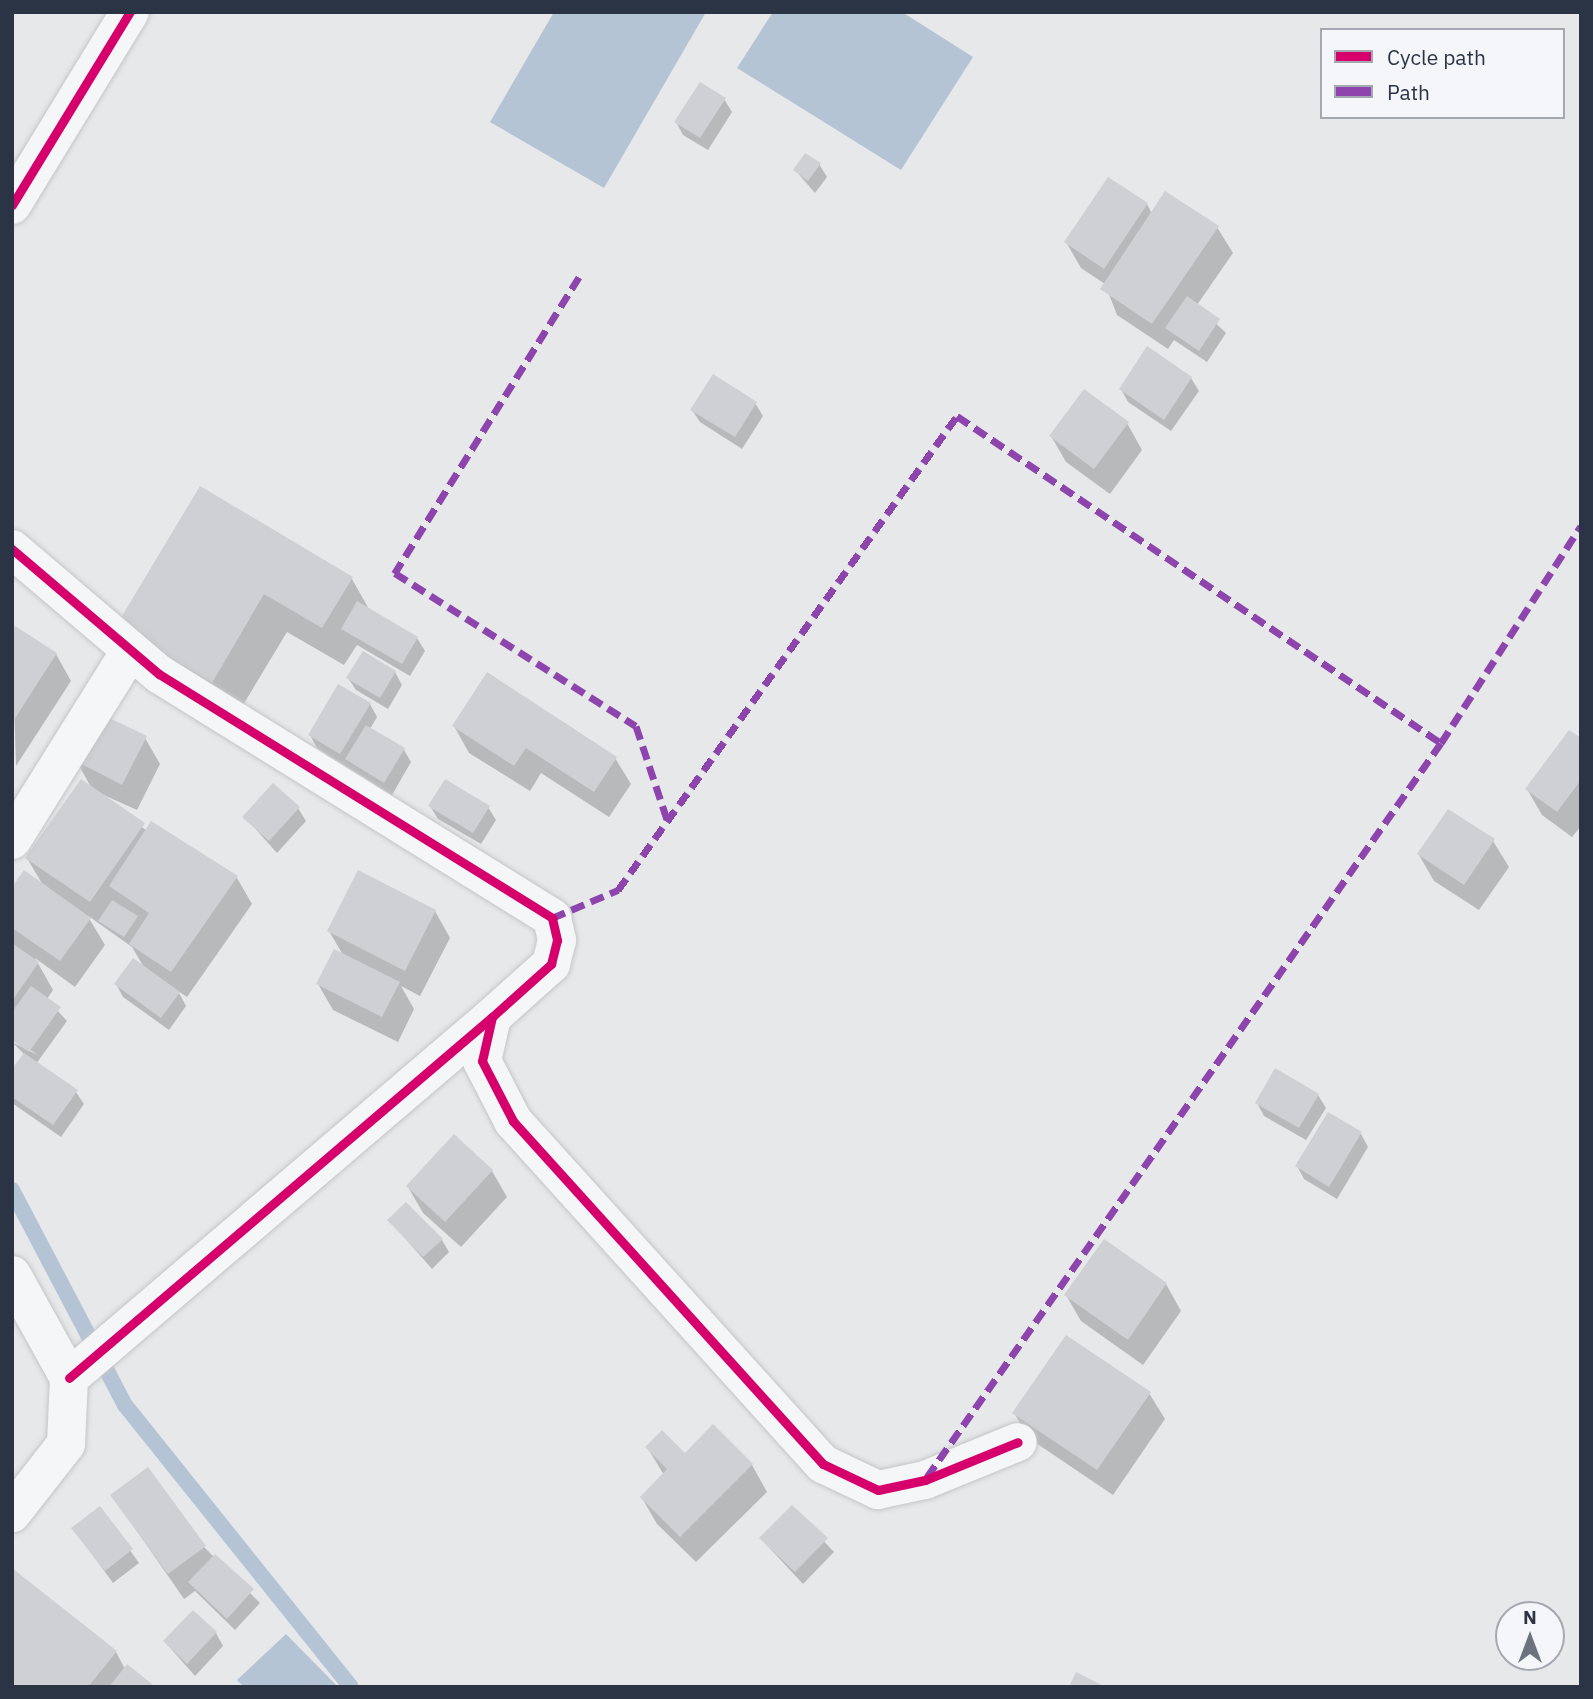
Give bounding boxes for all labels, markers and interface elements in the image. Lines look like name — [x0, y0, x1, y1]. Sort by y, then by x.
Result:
legend — [1320, 28, 1565, 119]
text: Cycle path — [1387, 43, 1486, 71]
text: Path — [1387, 78, 1430, 106]
north arrow — [1495, 1601, 1565, 1671]
text: N — [1523, 1605, 1537, 1629]

